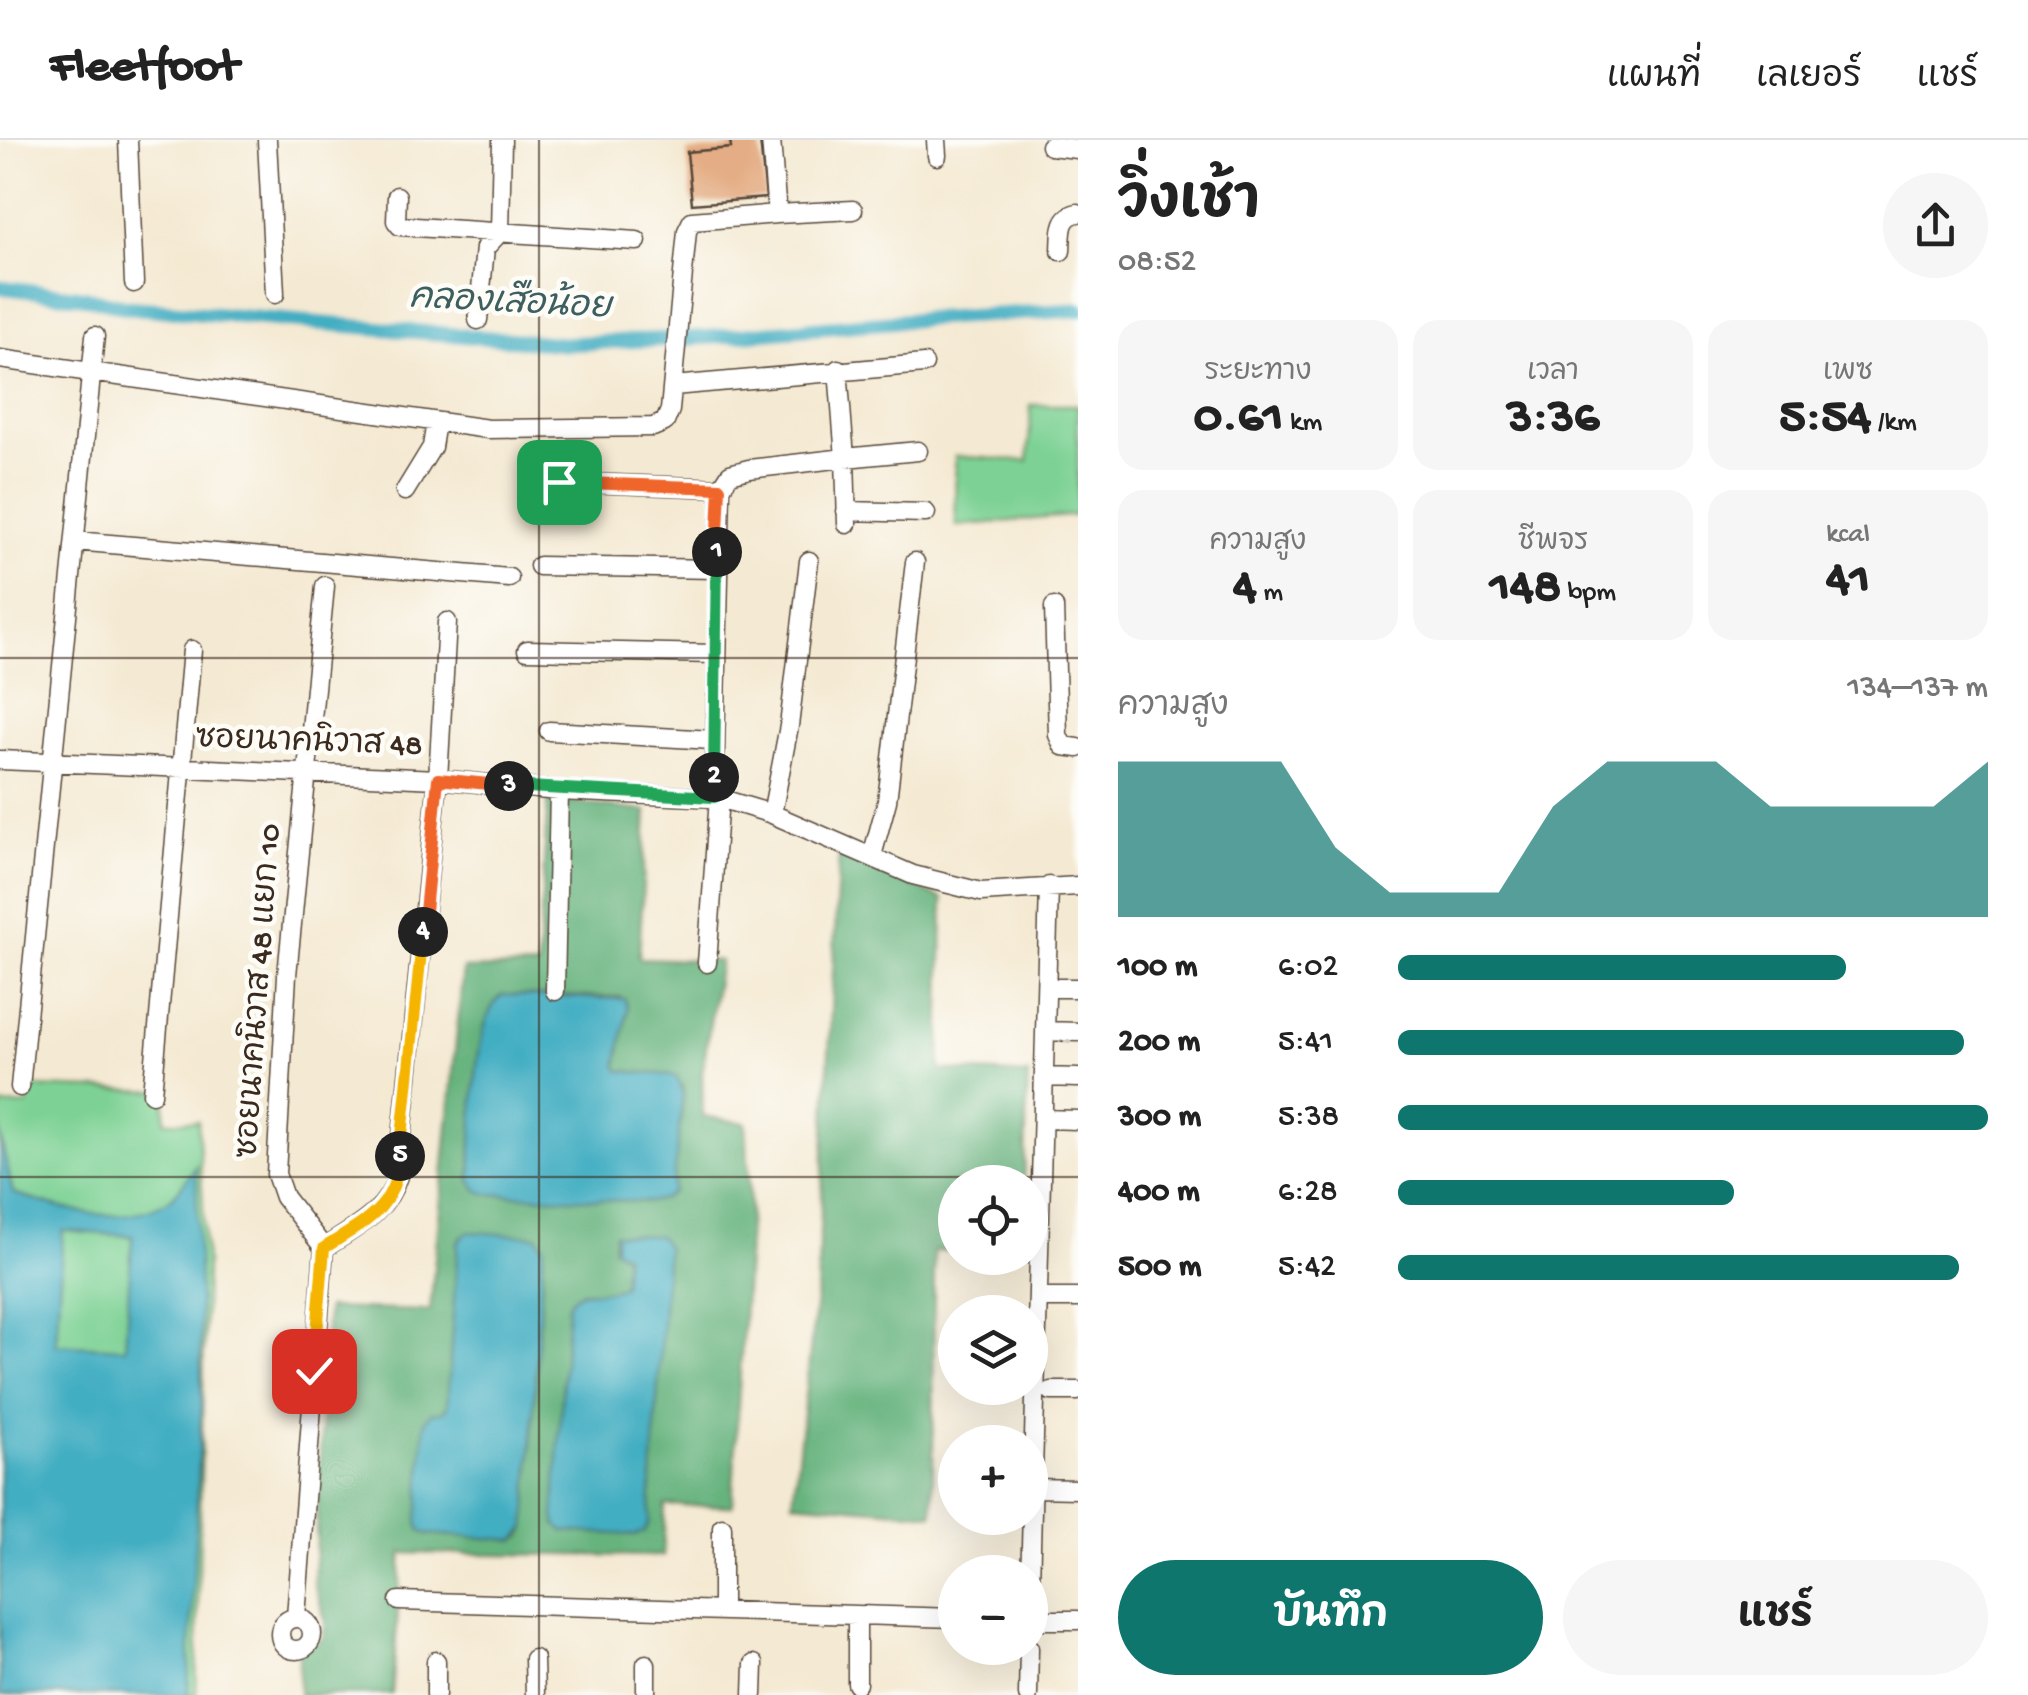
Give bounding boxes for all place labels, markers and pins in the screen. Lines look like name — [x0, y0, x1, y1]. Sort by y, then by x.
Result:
pin — [517, 440, 602, 525]
pin: 1 — [692, 527, 742, 577]
pin: 2 — [689, 752, 739, 802]
pin: 3 — [484, 761, 534, 811]
pin: 4 — [398, 907, 448, 957]
pin: 5 — [375, 1131, 425, 1181]
pin — [272, 1329, 357, 1414]

